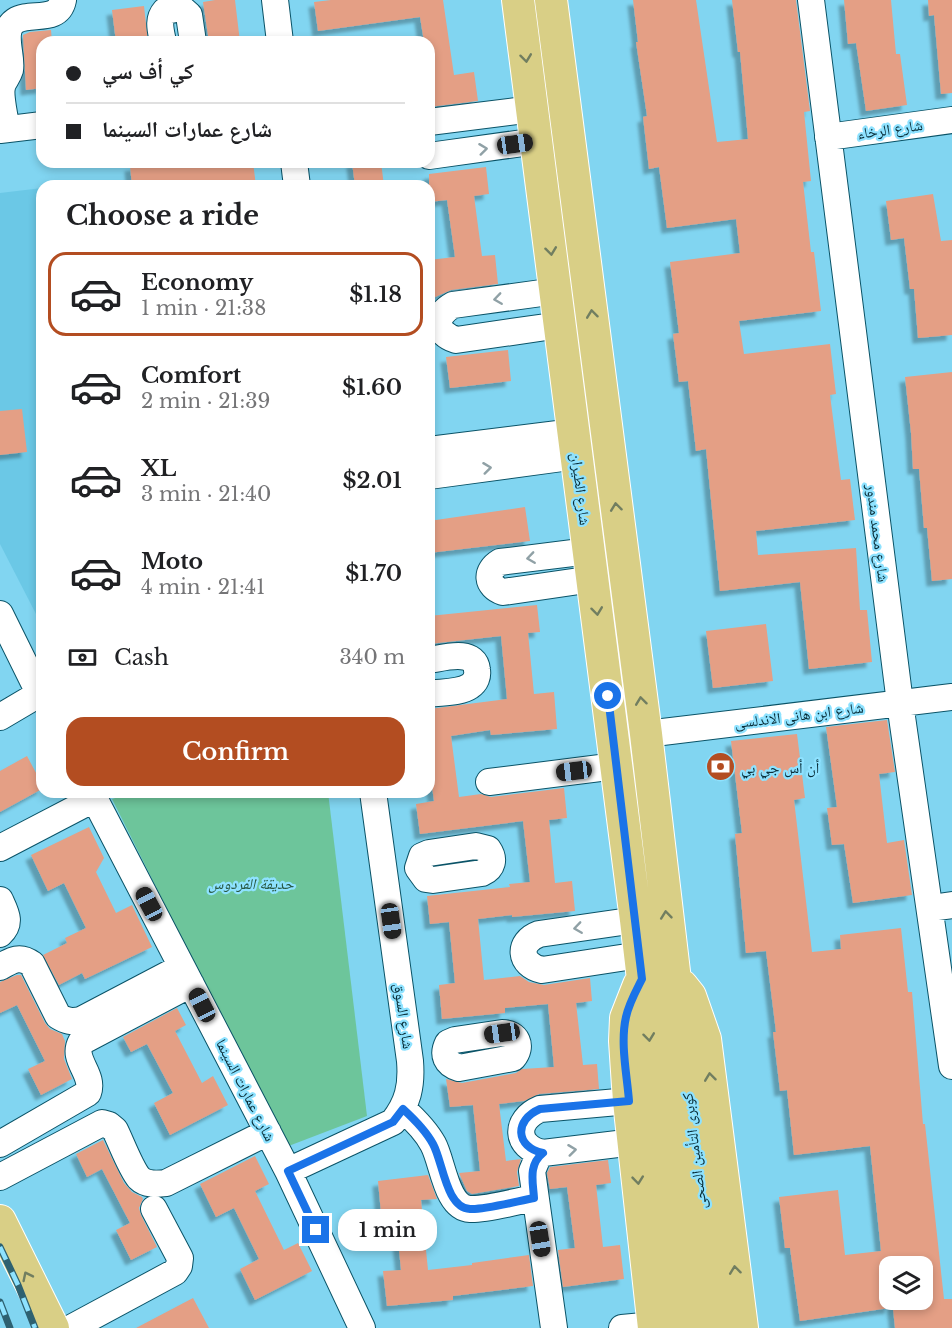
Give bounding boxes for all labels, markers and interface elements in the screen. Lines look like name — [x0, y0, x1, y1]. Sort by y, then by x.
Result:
one-way arrow — [519, 53, 531, 63]
text: كي أف سي — [102, 58, 194, 85]
street label: شارع الرخاء — [856, 115, 924, 144]
text: شارع عمارات السينما — [102, 116, 272, 143]
car — [496, 133, 534, 155]
one-way arrow — [478, 143, 487, 155]
text: Choose a ride — [66, 199, 259, 232]
one-way arrow — [544, 247, 556, 256]
icon: car — [69, 267, 123, 321]
text: Economy — [141, 269, 253, 296]
text: $1.18 — [349, 281, 402, 308]
one-way arrow — [493, 292, 503, 305]
text: 1 min · 21:38 — [141, 296, 266, 320]
one-way arrow — [586, 309, 598, 319]
icon: car — [69, 360, 123, 414]
text: Comfort — [141, 362, 241, 389]
text: $1.60 — [342, 374, 402, 401]
text: 2 min · 21:39 — [141, 389, 270, 413]
street label: شارع الطيران — [566, 452, 595, 527]
icon: car — [69, 453, 123, 507]
text: XL — [141, 455, 176, 482]
one-way arrow — [482, 462, 492, 475]
text: $2.01 — [343, 467, 402, 494]
text: 3 min · 21:40 — [141, 482, 271, 506]
street label: شارع محمد مندور — [861, 482, 893, 583]
one-way arrow — [611, 503, 623, 512]
icon: car — [69, 546, 123, 600]
text: Moto — [141, 548, 203, 575]
one-way arrow — [527, 552, 536, 564]
text: $1.70 — [345, 560, 402, 587]
text: 4 min · 21:41 — [141, 575, 265, 599]
one-way arrow — [590, 607, 603, 616]
icon: cash — [66, 641, 99, 674]
text: Cash — [114, 644, 169, 671]
text: 340 m — [340, 645, 405, 669]
route start — [594, 682, 621, 709]
one-way arrow — [636, 696, 648, 705]
street label: شارع ابن هانى الاندلسى — [733, 698, 865, 733]
button: Confirm — [66, 717, 405, 786]
bank icon: أن أس جي بي — [704, 751, 736, 783]
place label: أن أس جي بي — [741, 758, 819, 779]
car — [555, 760, 593, 782]
park label: حديقة الفردوس — [208, 874, 294, 893]
car — [133, 884, 165, 924]
car — [380, 902, 402, 940]
one-way arrow — [660, 911, 673, 920]
one-way arrow — [573, 922, 582, 934]
street label: شارع السوق — [389, 982, 418, 1050]
car — [186, 985, 218, 1025]
car — [483, 1022, 521, 1044]
one-way arrow — [643, 1032, 655, 1041]
street label: شارع عمارات السينما — [211, 1036, 280, 1145]
one-way arrow — [704, 1072, 717, 1081]
street label: كوبرى التأمين الصحى — [677, 1092, 712, 1210]
one-way arrow — [568, 1144, 577, 1157]
one-way arrow — [631, 1175, 644, 1185]
callout: 1 min — [337, 1209, 436, 1251]
route end — [302, 1216, 329, 1243]
text: 1 min — [359, 1218, 416, 1242]
car — [528, 1220, 552, 1258]
map controls — [879, 1256, 933, 1310]
button: layers — [879, 1256, 933, 1310]
one-way arrow — [729, 1265, 742, 1275]
one-way arrow — [23, 1271, 34, 1282]

